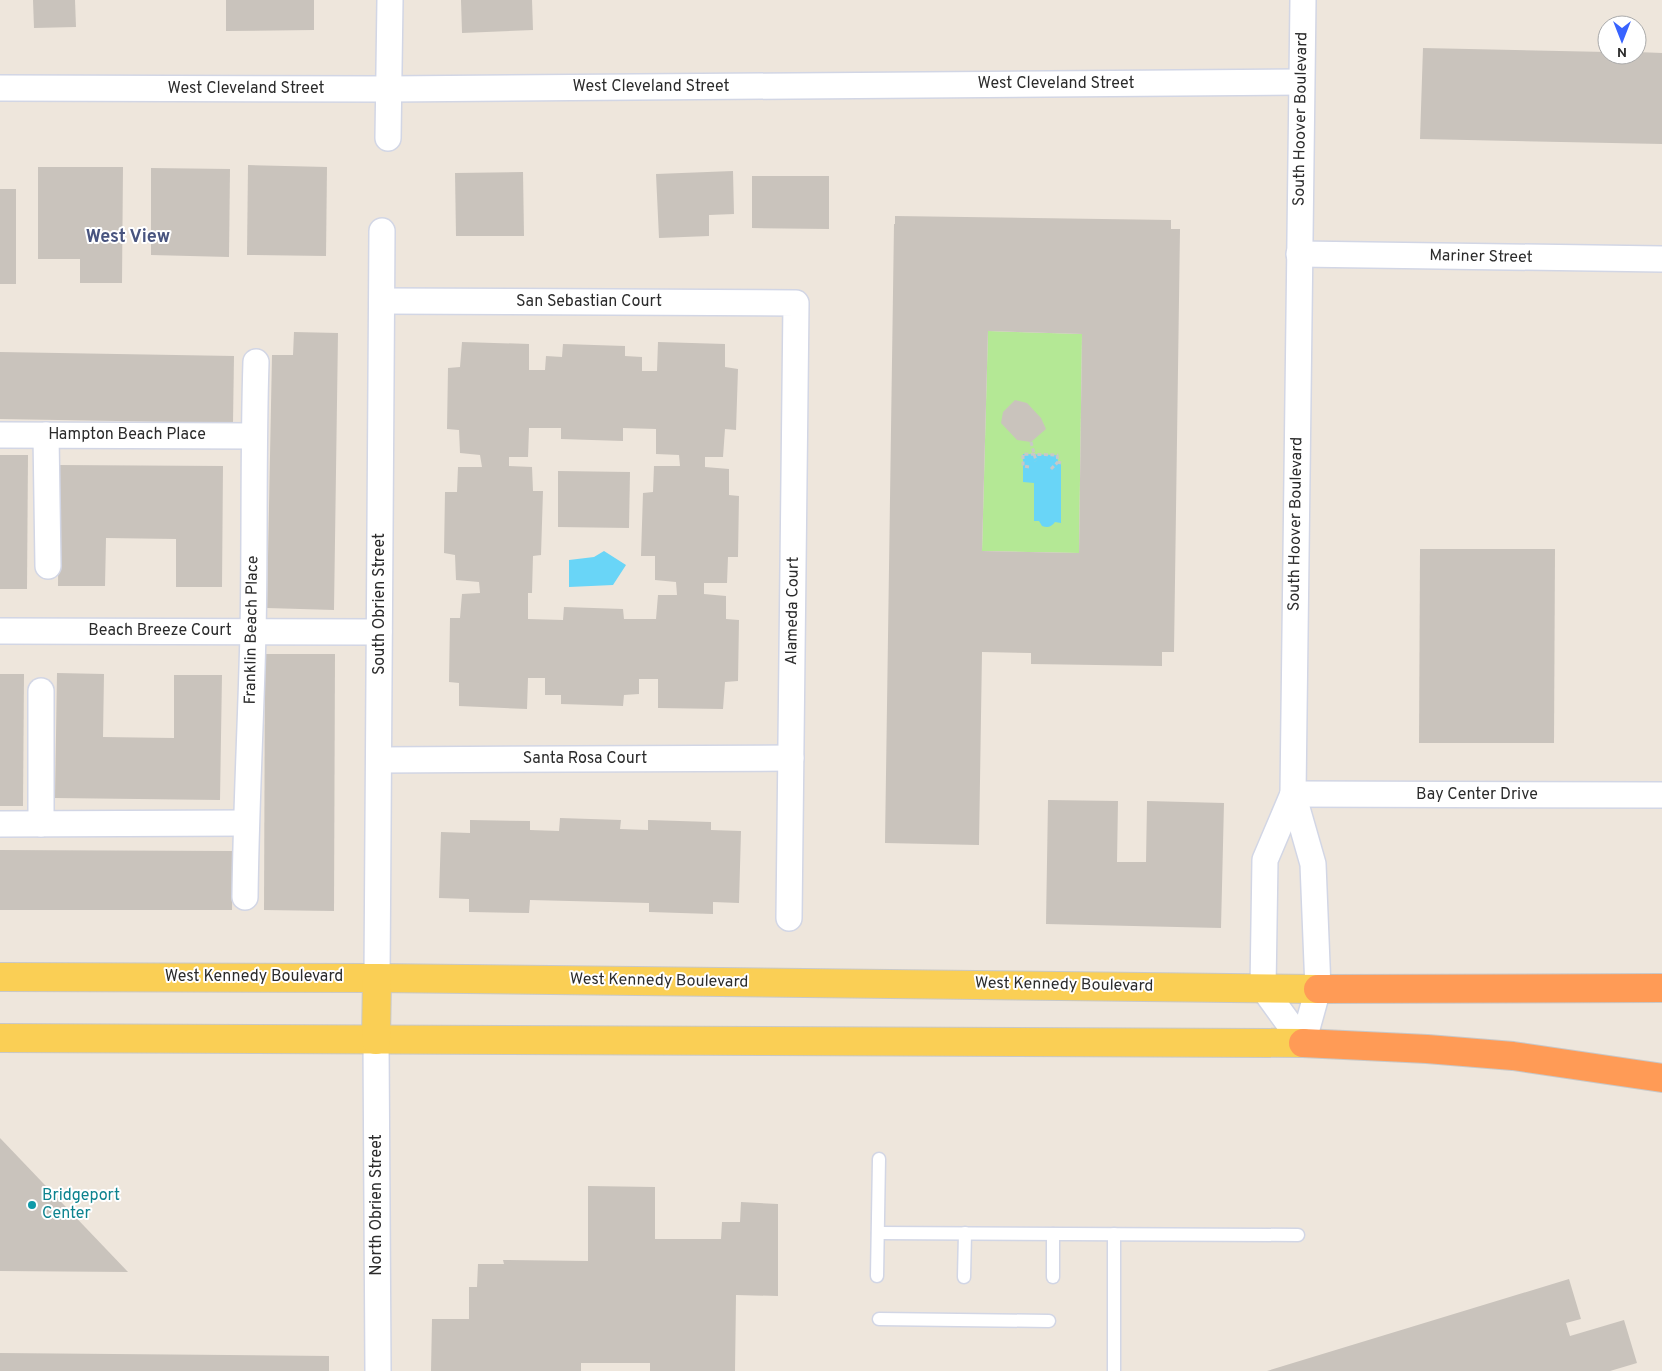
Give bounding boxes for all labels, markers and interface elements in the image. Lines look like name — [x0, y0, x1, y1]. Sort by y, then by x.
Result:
north arrow — [1597, 15, 1647, 65]
street label: South Hoover Boulevard — [1289, 32, 1313, 206]
text: N — [1617, 43, 1627, 60]
street label: West Cleveland Street — [977, 74, 1135, 94]
street label: West Cleveland Street — [572, 77, 730, 97]
street label: West Cleveland Street — [167, 79, 325, 99]
district label: West View — [86, 226, 170, 249]
street label: Mariner Street — [1429, 246, 1533, 268]
street label: San Sebastian Court — [516, 292, 662, 312]
street label: Hampton Beach Place — [48, 425, 206, 445]
street label: South Hoover Boulevard — [1284, 437, 1308, 611]
street label: South Obrien Street — [370, 533, 390, 675]
street label: Franklin Beach Place — [241, 555, 263, 705]
street label: Alameda Court — [782, 557, 804, 665]
street label: Beach Breeze Court — [88, 621, 232, 641]
street label: Santa Rosa Court — [523, 749, 647, 769]
street label: Bay Center Drive — [1416, 785, 1538, 805]
street label: West Kennedy Boulevard — [165, 967, 343, 987]
street label: West Kennedy Boulevard — [570, 969, 748, 993]
street label: West Kennedy Boulevard — [975, 973, 1153, 997]
street label: North Obrien Street — [367, 1134, 387, 1276]
place label: Bridgeport Center — [42, 1186, 120, 1224]
marker: Bridgeport Center — [26, 1199, 38, 1211]

